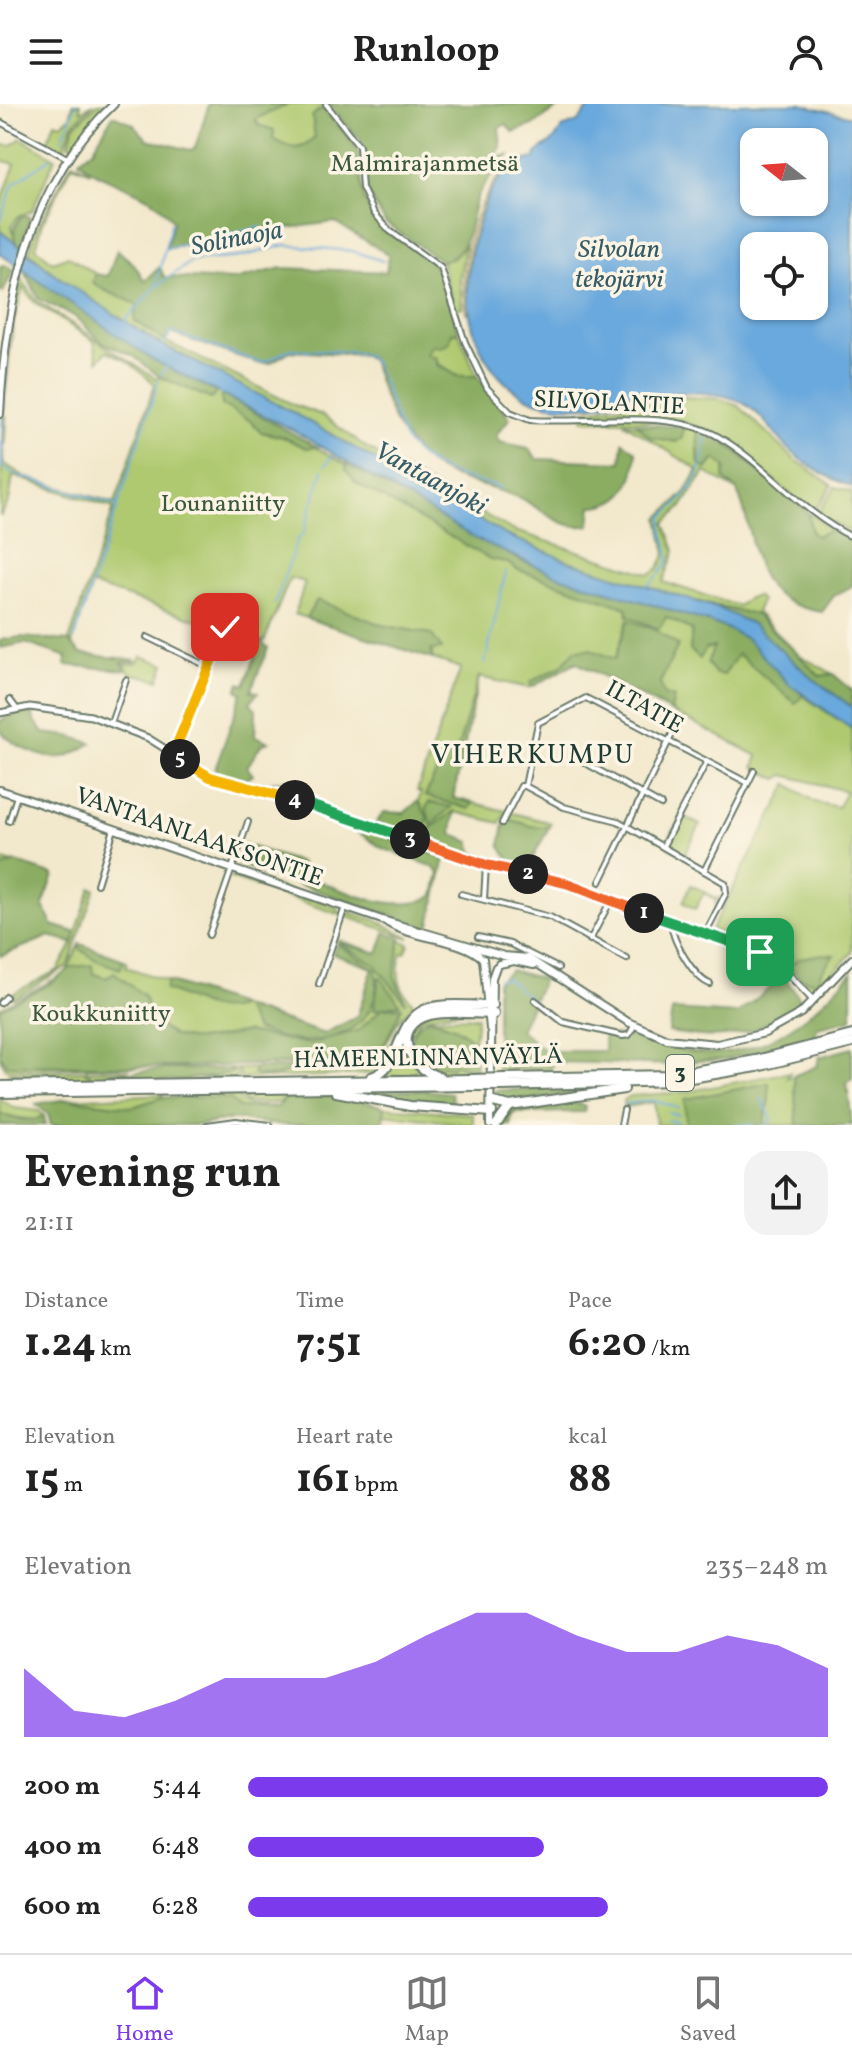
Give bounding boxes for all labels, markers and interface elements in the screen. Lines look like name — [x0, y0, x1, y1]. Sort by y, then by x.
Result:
text: Runloop — [353, 27, 499, 77]
icon: menu — [24, 30, 68, 74]
icon: person — [784, 30, 828, 74]
north arrow — [740, 128, 828, 216]
map controls — [740, 128, 828, 320]
park label: Malmirajanmetsä — [331, 148, 519, 182]
water label: Solinaoja — [188, 212, 286, 266]
water label: Silvolan tekojärvi — [575, 232, 664, 298]
button: locate — [740, 232, 828, 320]
street label: SILVOLANTIE — [533, 383, 685, 425]
water label: Vantaanjoki — [367, 433, 493, 525]
park label: Lounaniitty — [161, 488, 285, 522]
pin — [191, 593, 259, 661]
icon: check — [203, 605, 247, 649]
street label: ILTATIE — [599, 673, 689, 743]
district label: VIHERKUMPU — [431, 736, 635, 775]
pin: 5 — [160, 739, 200, 779]
text: 5 — [175, 743, 185, 774]
street label: VANTAANLAAKSONTIE — [70, 780, 328, 896]
pin: 4 — [275, 780, 315, 820]
text: 4 — [288, 784, 302, 815]
pin: 3 — [390, 819, 430, 859]
text: 3 — [404, 823, 416, 854]
pin: 2 — [508, 854, 548, 894]
text: 2 — [522, 858, 534, 889]
pin: 1 — [624, 893, 664, 933]
text: 1 — [640, 897, 648, 928]
pin — [726, 918, 794, 986]
icon: arrive — [738, 930, 782, 974]
park label: Koukkuniitty — [31, 998, 171, 1032]
street label: HÄMEENLINNANVÄYLÄ — [293, 1040, 563, 1078]
road number: 3 — [666, 1055, 694, 1091]
text: Evening run — [24, 1144, 281, 1205]
button: share — [744, 1151, 828, 1235]
text: 21:11 — [24, 1205, 74, 1241]
text: Distance — [24, 1286, 108, 1317]
text: Time — [296, 1286, 344, 1317]
text: Pace — [568, 1286, 612, 1317]
text: 1.24 — [24, 1317, 96, 1373]
text: 7:51 — [296, 1317, 362, 1373]
text: 6:20 — [568, 1317, 647, 1373]
text: km — [96, 1334, 132, 1365]
text: /km — [647, 1334, 690, 1365]
text: Elevation — [24, 1422, 115, 1453]
text: Heart rate — [296, 1422, 393, 1453]
text: kcal — [568, 1422, 607, 1453]
text: 15 — [24, 1453, 59, 1509]
text: 161 — [296, 1453, 350, 1509]
text: 88 — [568, 1453, 612, 1509]
text: m — [59, 1470, 83, 1501]
text: bpm — [350, 1470, 399, 1501]
text: Elevation — [24, 1549, 132, 1585]
text: 235–248 m — [705, 1549, 828, 1585]
text: 200 m — [24, 1769, 100, 1805]
text: 5:44 — [152, 1769, 202, 1805]
text: 400 m — [24, 1829, 102, 1865]
text: 6:48 — [152, 1829, 200, 1865]
text: 600 m — [24, 1889, 101, 1925]
text: 6:28 — [152, 1889, 198, 1925]
tab: Home — [116, 1971, 174, 2050]
tab: Map — [405, 1971, 449, 2050]
tab: Saved — [680, 1971, 736, 2050]

